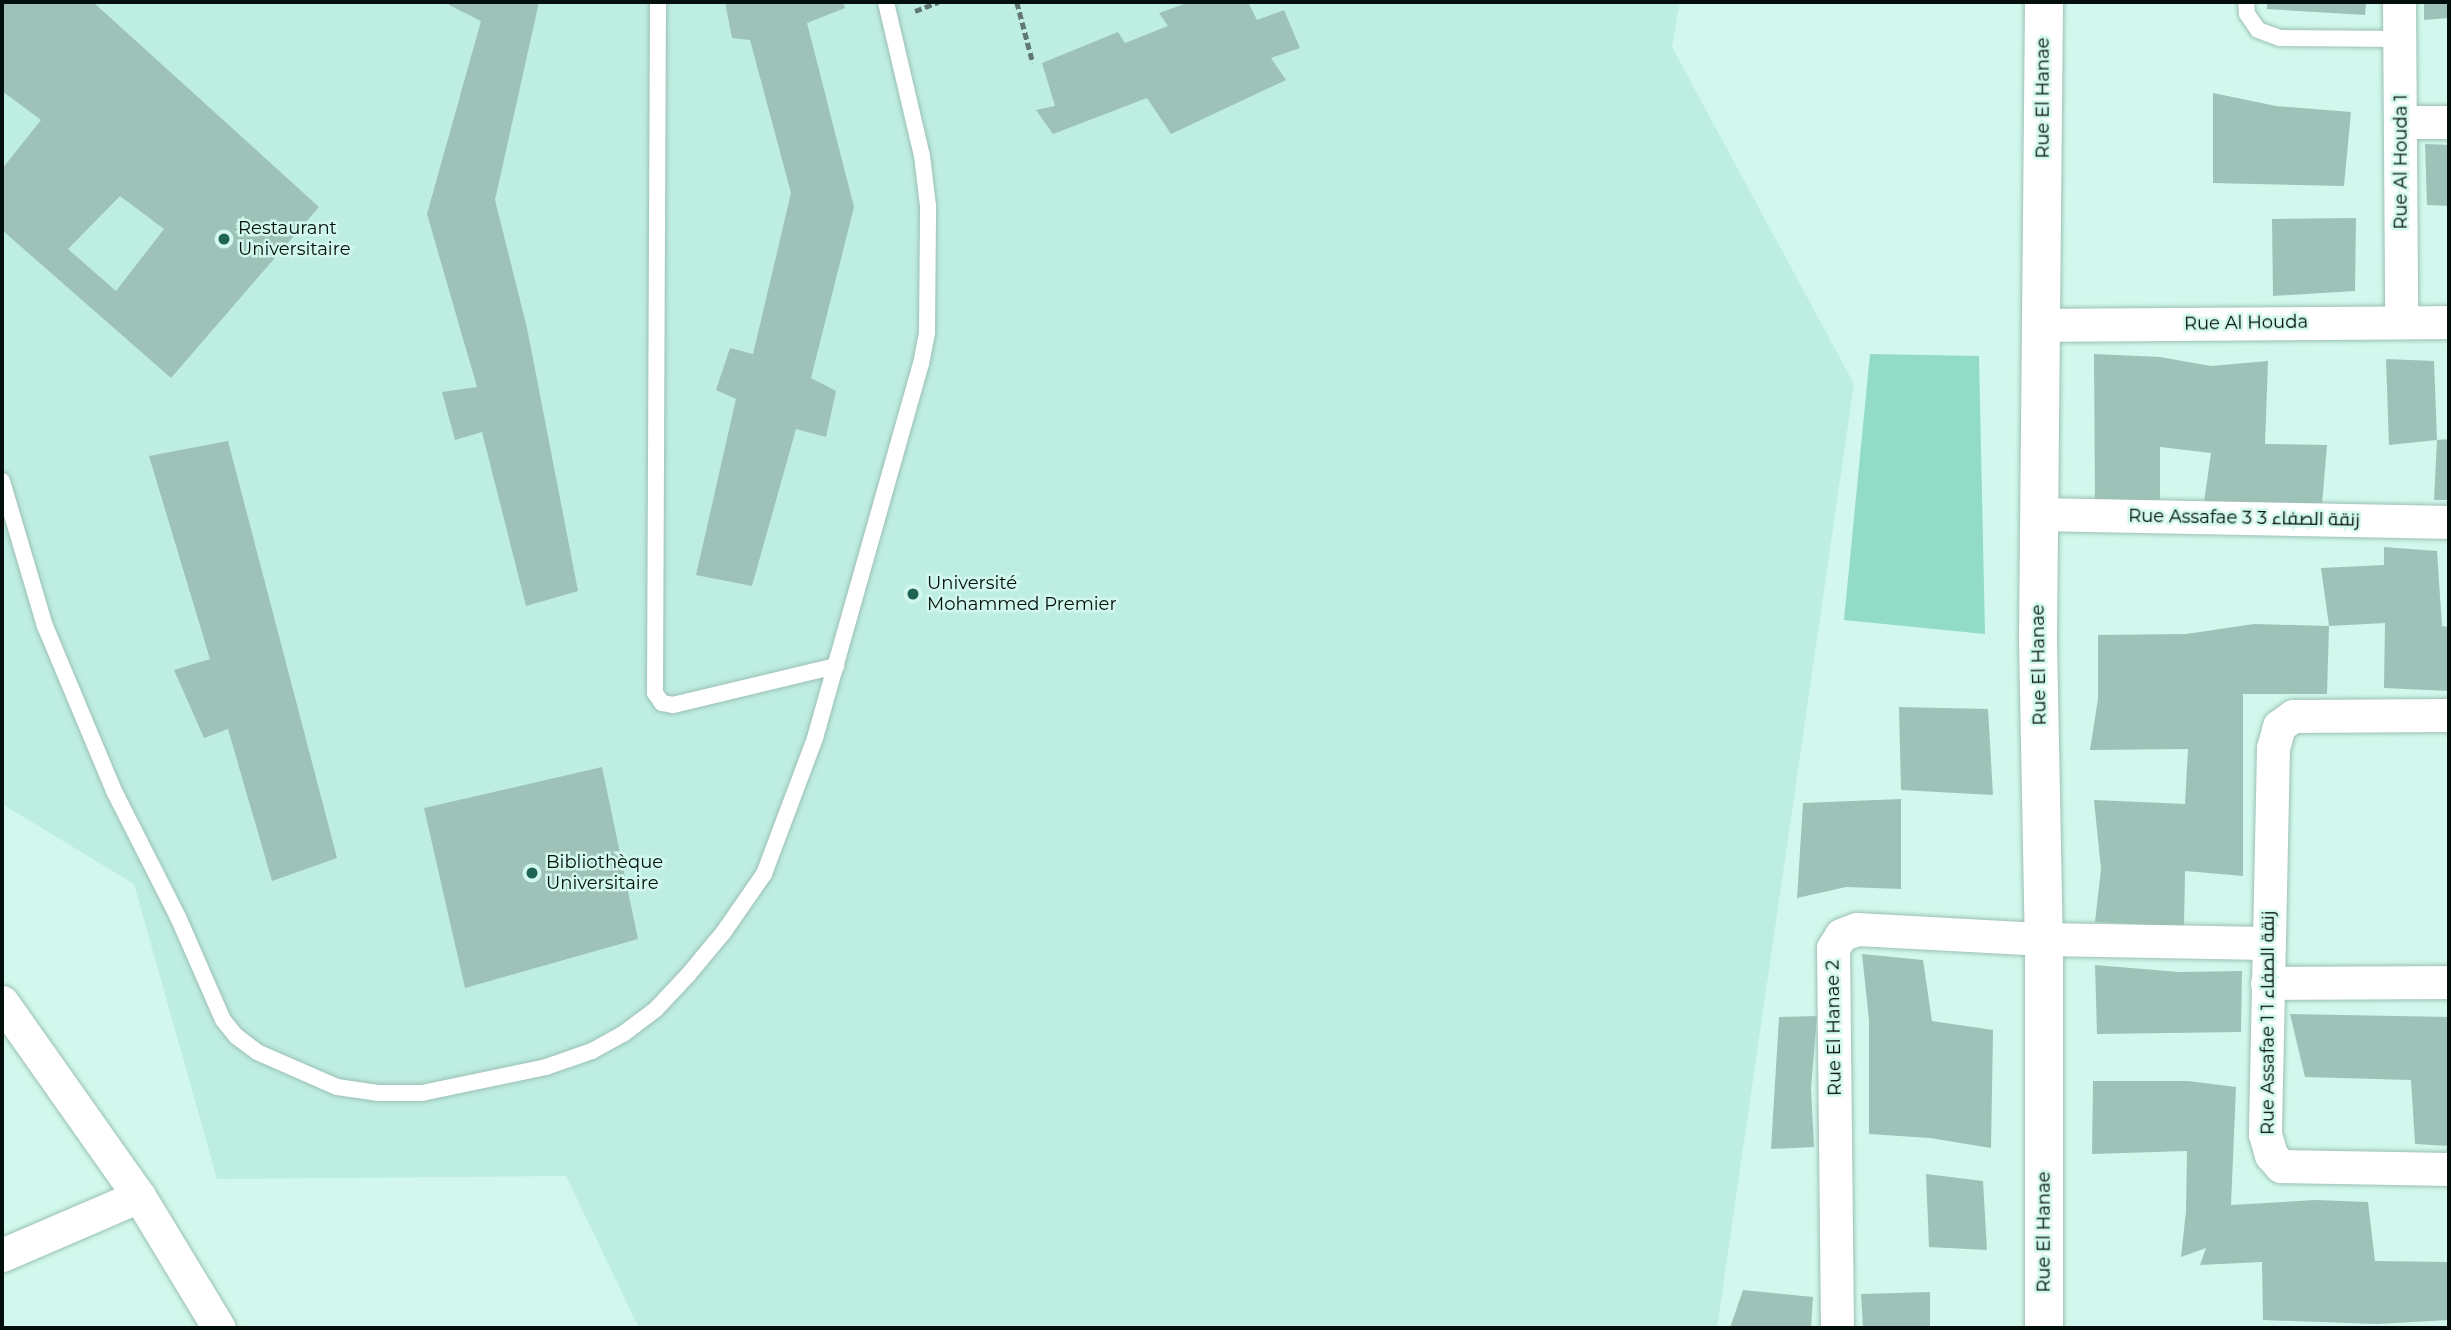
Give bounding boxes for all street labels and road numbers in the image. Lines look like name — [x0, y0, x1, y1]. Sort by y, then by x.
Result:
street label: Rue El Hanae — [2032, 37, 2054, 159]
street label: Rue Al Houda 1 — [2390, 94, 2412, 230]
street label: Rue Al Houda — [2184, 311, 2308, 335]
street label: Rue Assafae 3 3 زنقة الصفاء — [2128, 505, 2360, 531]
street label: Rue El Hanae — [2027, 604, 2051, 726]
street label: Rue Assafae 1 1 زنقة الصفاء — [2257, 911, 2279, 1135]
street label: Rue El Hanae 2 — [1822, 960, 1846, 1096]
street label: Rue El Hanae — [2033, 1171, 2055, 1293]

